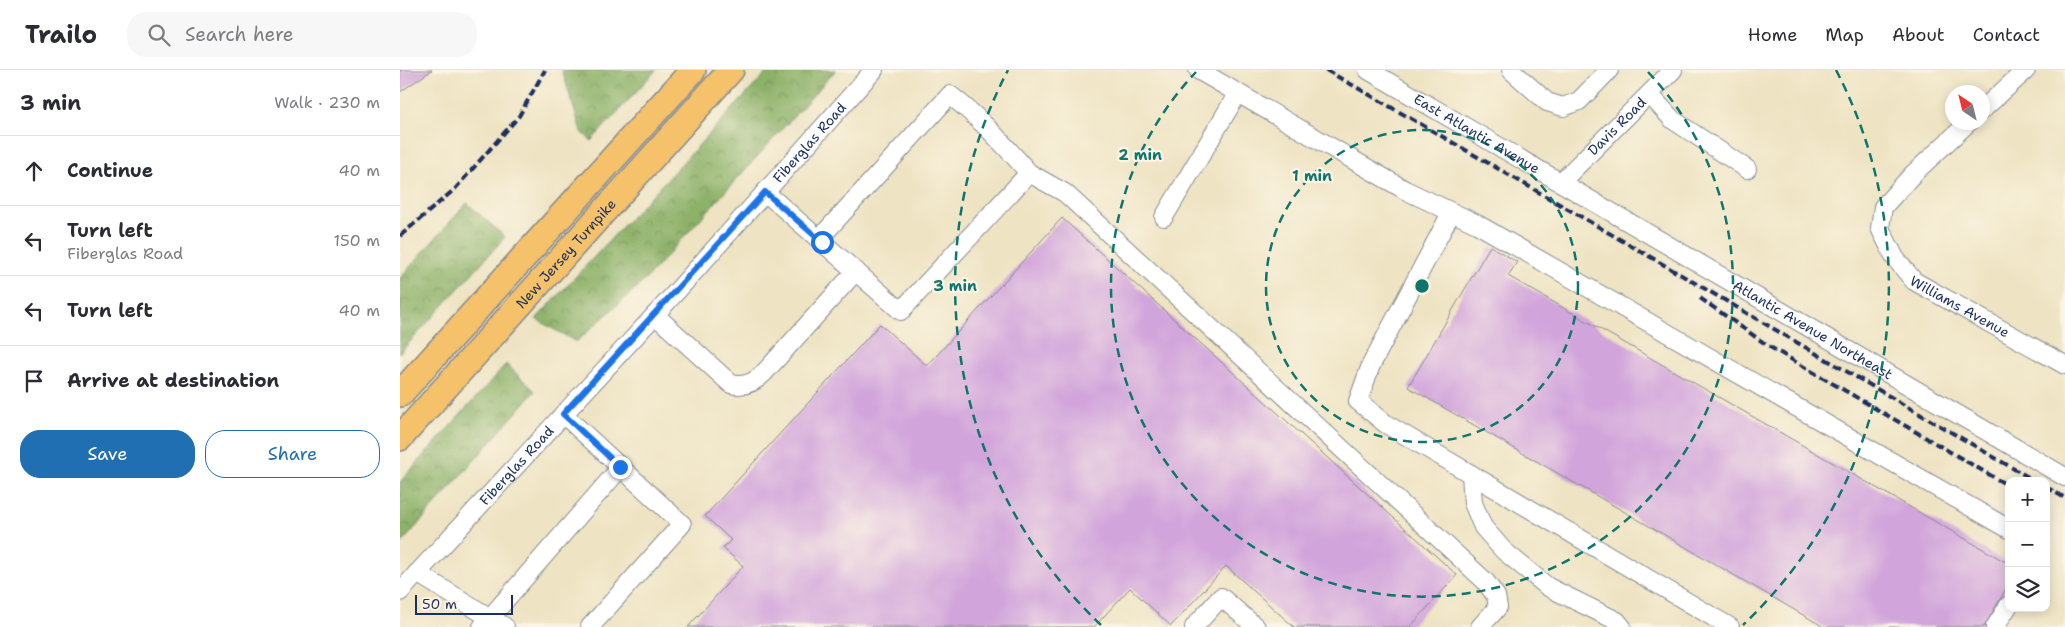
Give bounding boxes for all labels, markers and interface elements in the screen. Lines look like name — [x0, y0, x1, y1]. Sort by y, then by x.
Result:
search box — [127, 12, 477, 57]
text: Trailo — [25, 19, 97, 51]
icon: search — [145, 21, 173, 49]
text: Search here — [185, 22, 294, 47]
text: Home — [1748, 23, 1797, 47]
text: Map — [1825, 23, 1864, 47]
text: About — [1892, 23, 1945, 47]
text: Contact — [1973, 23, 2040, 47]
north arrow — [1945, 85, 1990, 130]
text: 3 min — [20, 89, 81, 117]
street label: East Atlantic Avenue — [1411, 90, 1543, 177]
text: Walk · 230 m — [274, 92, 380, 113]
street label: Davis Road — [1584, 93, 1650, 159]
street label: Fiberglas Road — [769, 98, 850, 186]
text: 2 min — [1118, 145, 1162, 165]
icon: ahead — [20, 157, 48, 185]
text: Continue — [67, 158, 153, 183]
text: 40 m — [338, 160, 380, 181]
text: 1 min — [1292, 166, 1332, 186]
street label: New Jersey Turnpike — [512, 195, 620, 312]
text: Turn left — [67, 218, 153, 243]
icon: left — [20, 227, 48, 255]
text: 150 m — [333, 230, 380, 251]
route start — [811, 231, 834, 254]
text: Fiberglas Road — [67, 243, 183, 264]
street label: Williams Avenue — [1907, 272, 2013, 341]
text: 3 min — [933, 276, 977, 296]
street label: Atlantic Avenue Northeast — [1730, 276, 1896, 383]
centre of rings — [1413, 277, 1431, 295]
icon: left — [20, 297, 48, 325]
text: Turn left — [67, 298, 153, 323]
text: 40 m — [338, 300, 380, 321]
icon: arrive — [20, 367, 48, 395]
text: Arrive at destination — [67, 368, 279, 393]
street label: Fiberglas Road — [475, 422, 558, 509]
button: Save — [20, 430, 195, 478]
button: Share — [205, 430, 380, 478]
route end — [609, 456, 632, 479]
map controls — [2005, 477, 2050, 612]
button: + — [2005, 477, 2050, 522]
button: − — [2005, 522, 2050, 567]
button: layers — [2005, 567, 2050, 612]
scale bar — [415, 592, 512, 615]
text: 50 m — [422, 595, 457, 613]

